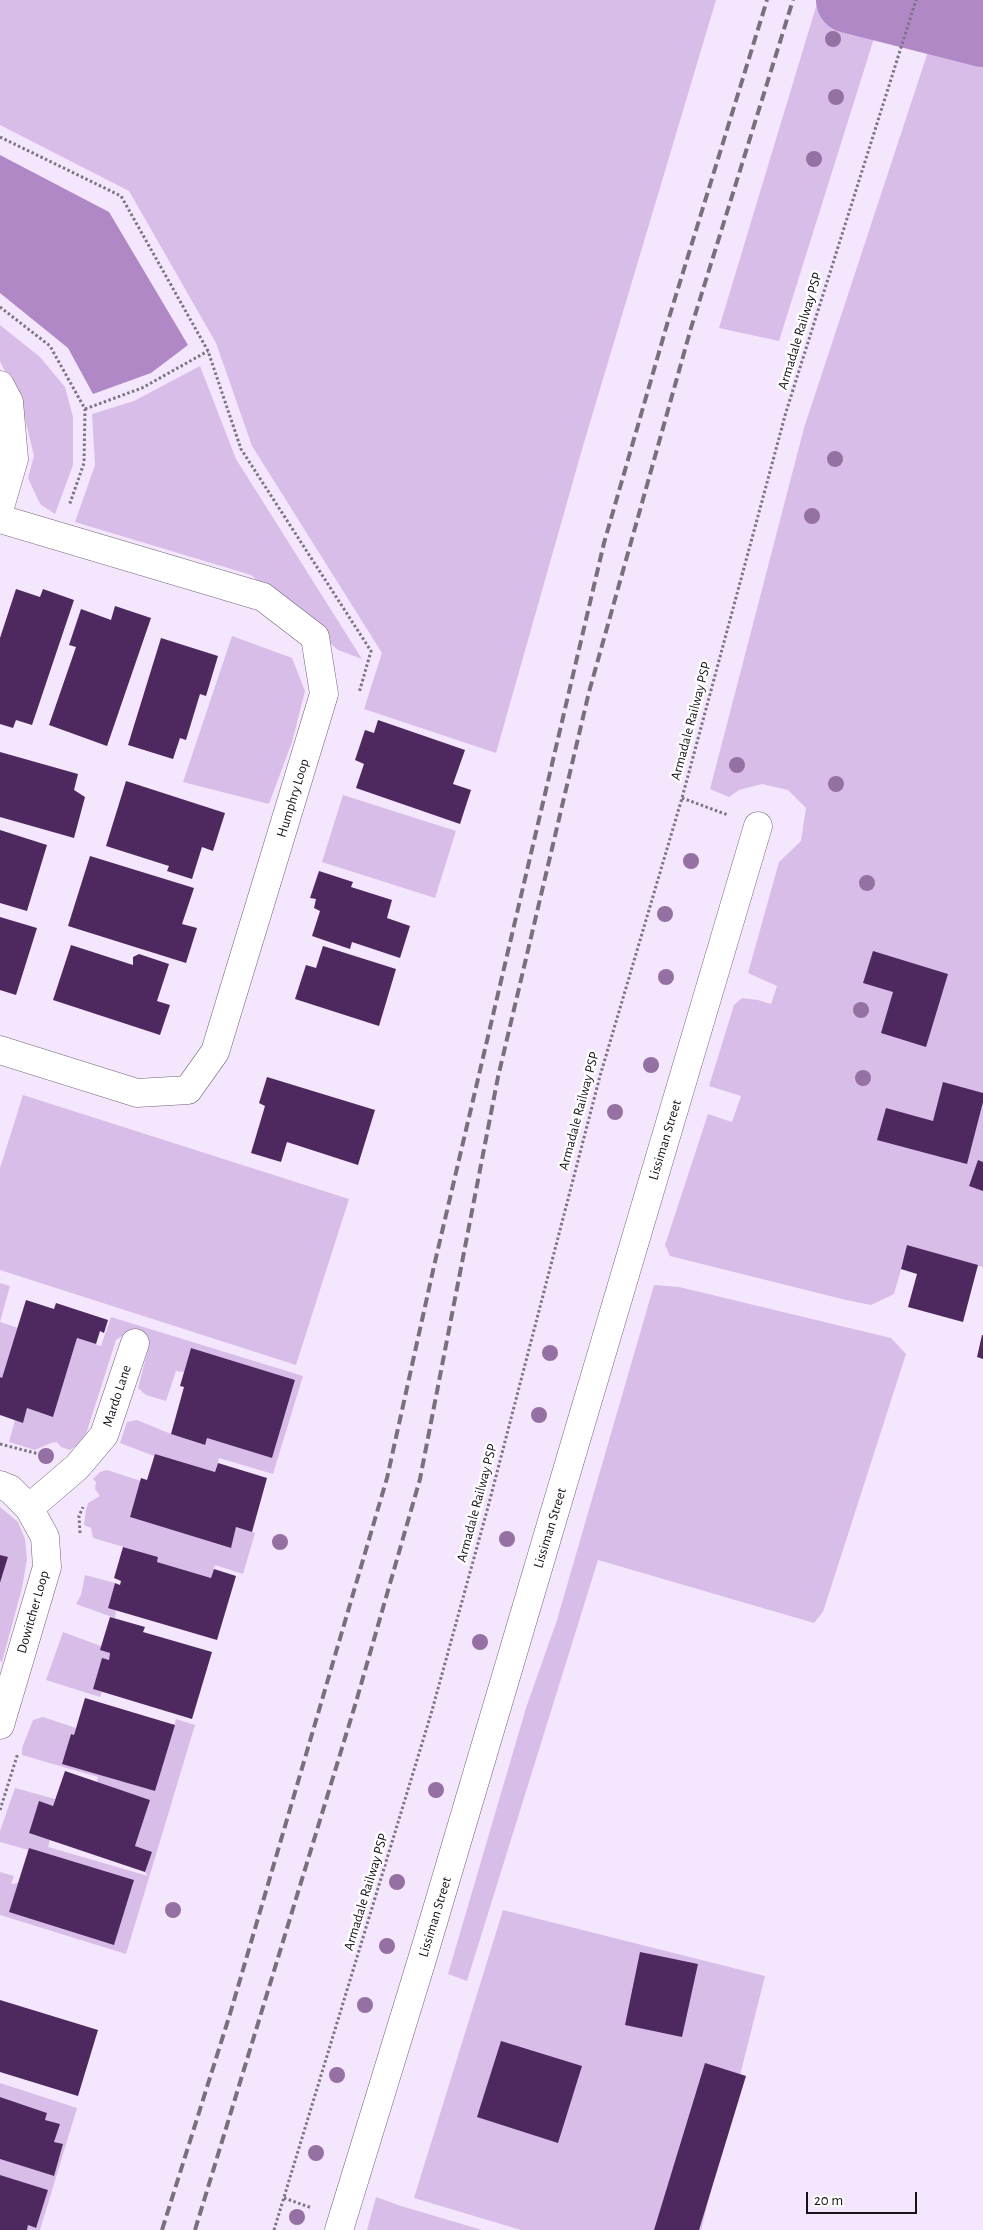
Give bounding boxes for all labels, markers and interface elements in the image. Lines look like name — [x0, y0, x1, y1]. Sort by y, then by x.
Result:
street label: Armadale Railway PSP — [774, 270, 826, 392]
street label: Armadale Railway PSP — [667, 660, 715, 782]
street label: Humphry Loop — [273, 757, 313, 839]
street label: Armadale Railway PSP — [555, 1050, 603, 1172]
street label: Lissiman Street — [645, 1098, 685, 1182]
street label: Mardo Lane — [99, 1363, 135, 1429]
street label: Armadale Railway PSP — [453, 1442, 501, 1564]
street label: Lissiman Street — [530, 1486, 570, 1570]
street label: Dowitcher Loop — [13, 1569, 53, 1655]
street label: Armadale Railway PSP — [340, 1831, 392, 1953]
street label: Lissiman Street — [415, 1875, 455, 1959]
scale bar — [808, 2182, 919, 2214]
text: 20 m — [814, 2193, 843, 2208]

